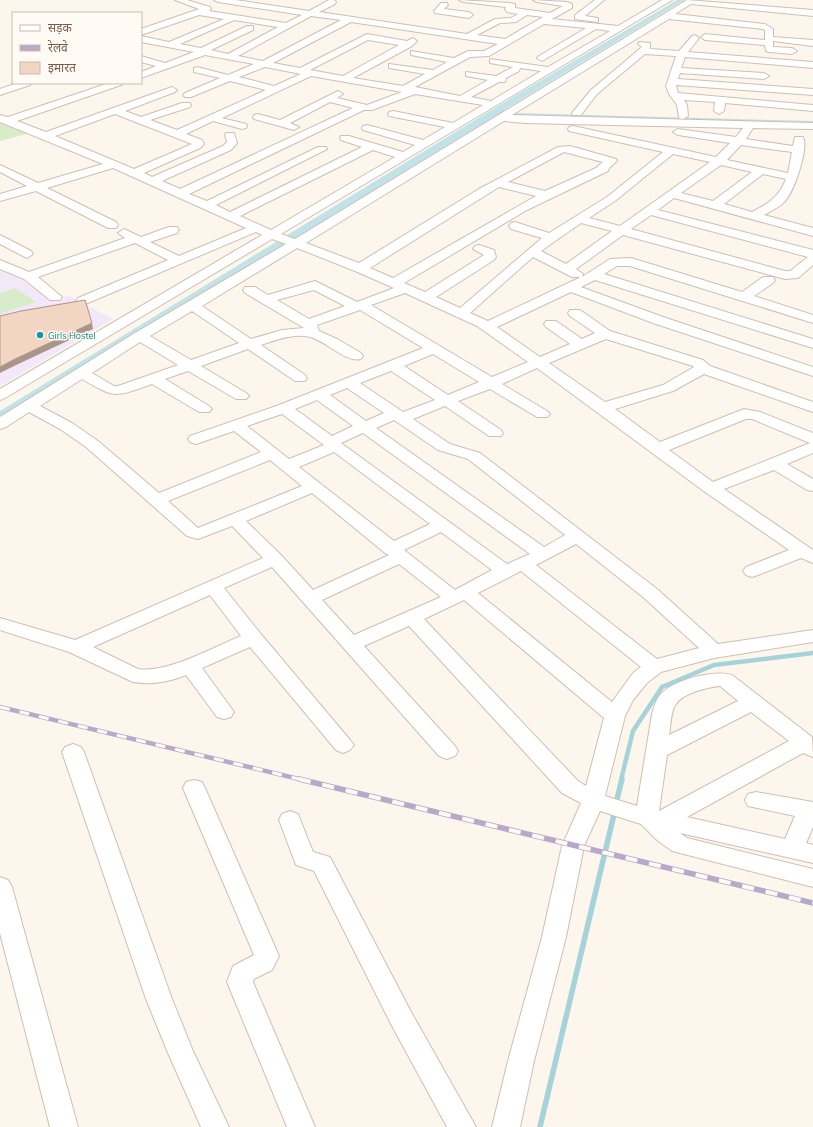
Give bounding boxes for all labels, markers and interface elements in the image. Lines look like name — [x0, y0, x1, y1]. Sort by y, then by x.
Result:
legend — [12, 12, 142, 84]
text: सड़क — [48, 20, 73, 35]
text: रेलवे — [48, 40, 68, 55]
text: इमारत — [48, 60, 77, 75]
marker: Girls Hostel — [35, 330, 45, 340]
place label: Girls Hostel — [48, 330, 96, 341]

